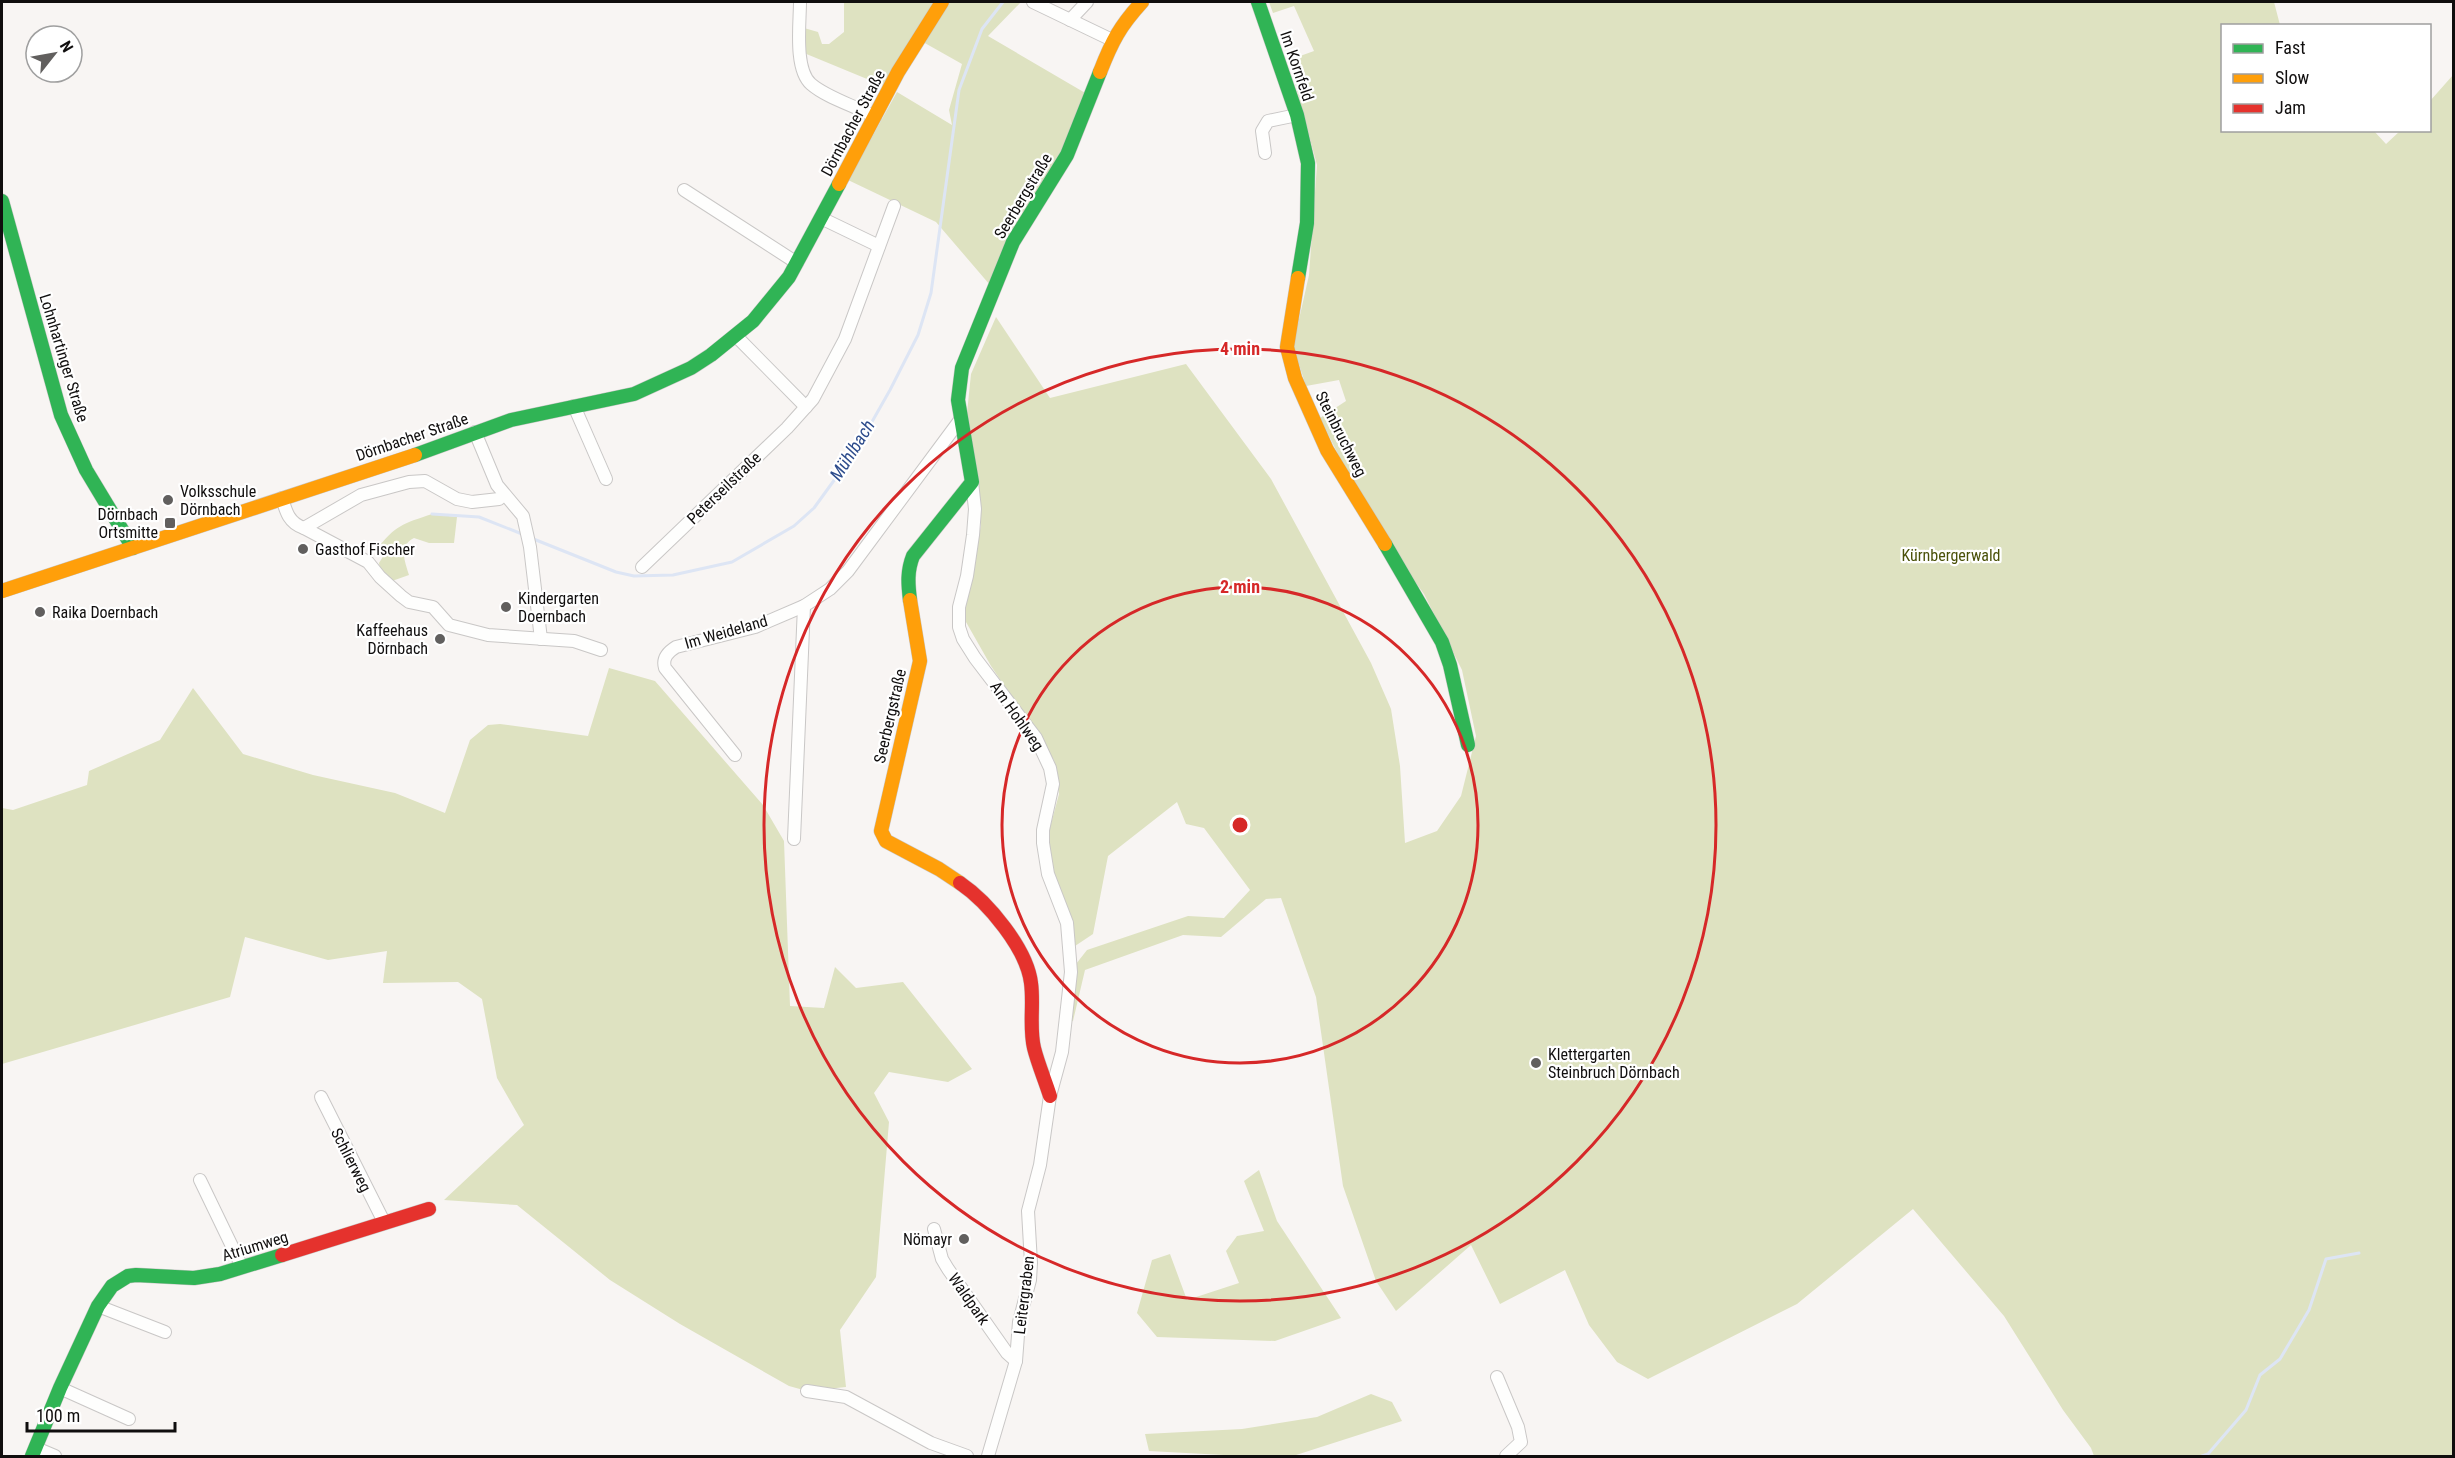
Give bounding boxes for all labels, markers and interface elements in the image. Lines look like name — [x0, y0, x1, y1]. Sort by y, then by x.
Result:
north arrow — [24, 24, 84, 84]
legend — [2221, 24, 2431, 132]
street label: Im Kornfeld — [1276, 28, 1318, 104]
text: N — [56, 37, 77, 56]
text: Fast — [2275, 37, 2306, 58]
street label: Dörnbacher Straße — [817, 67, 889, 179]
text: Slow — [2275, 67, 2310, 88]
text: Jam — [2275, 97, 2306, 118]
street label: Seerbergstraße — [990, 150, 1056, 242]
street label: Lohnhartinger Straße — [35, 292, 93, 424]
text: 4 min — [1220, 338, 1260, 359]
street label: Steinbruchweg — [1311, 388, 1371, 480]
street label: Dörnbacher Straße — [353, 409, 471, 465]
water label: Mühlbach — [825, 416, 879, 484]
street label: Peterseilstraße — [683, 448, 765, 528]
place label: Volksschule Dörnbach — [180, 482, 256, 519]
marker: Volksschule Dörnbach — [161, 493, 175, 507]
place label: Dörnbach Ortsmitte — [98, 505, 158, 542]
marker: Dörnbach Ortsmitte — [163, 516, 177, 530]
place label: Gasthof Fischer — [315, 540, 415, 559]
marker: Gasthof Fischer — [296, 542, 310, 556]
park label: Kürnbergerwald — [1901, 546, 2001, 565]
text: 2 min — [1220, 576, 1260, 597]
place label: Kindergarten Doernbach — [518, 589, 599, 626]
marker: Kindergarten Doernbach — [499, 600, 513, 614]
place label: Raika Doernbach — [52, 603, 158, 622]
marker: Raika Doernbach — [33, 605, 47, 619]
street label: Im Weideland — [682, 611, 770, 653]
place label: Kaffeehaus Dörnbach — [356, 621, 428, 658]
marker: Kaffeehaus Dörnbach — [433, 632, 447, 646]
street label: Seerbergstraße — [870, 667, 910, 765]
street label: Am Hohlweg — [986, 678, 1048, 754]
centre of rings — [1230, 815, 1250, 835]
place label: Klettergarten Steinbruch Dörnbach — [1548, 1045, 1680, 1082]
marker: Klettergarten Steinbruch Dörnbach — [1529, 1056, 1543, 1070]
street label: Schlierweg — [327, 1125, 375, 1195]
street label: Atriumweg — [220, 1227, 290, 1265]
place label: Nömayr — [903, 1230, 952, 1249]
marker: Nömayr — [957, 1232, 971, 1246]
street label: Leitergraben — [1010, 1255, 1038, 1335]
street label: Waldpark — [944, 1269, 994, 1329]
scale bar — [27, 1395, 176, 1433]
text: 100 m — [36, 1405, 80, 1426]

